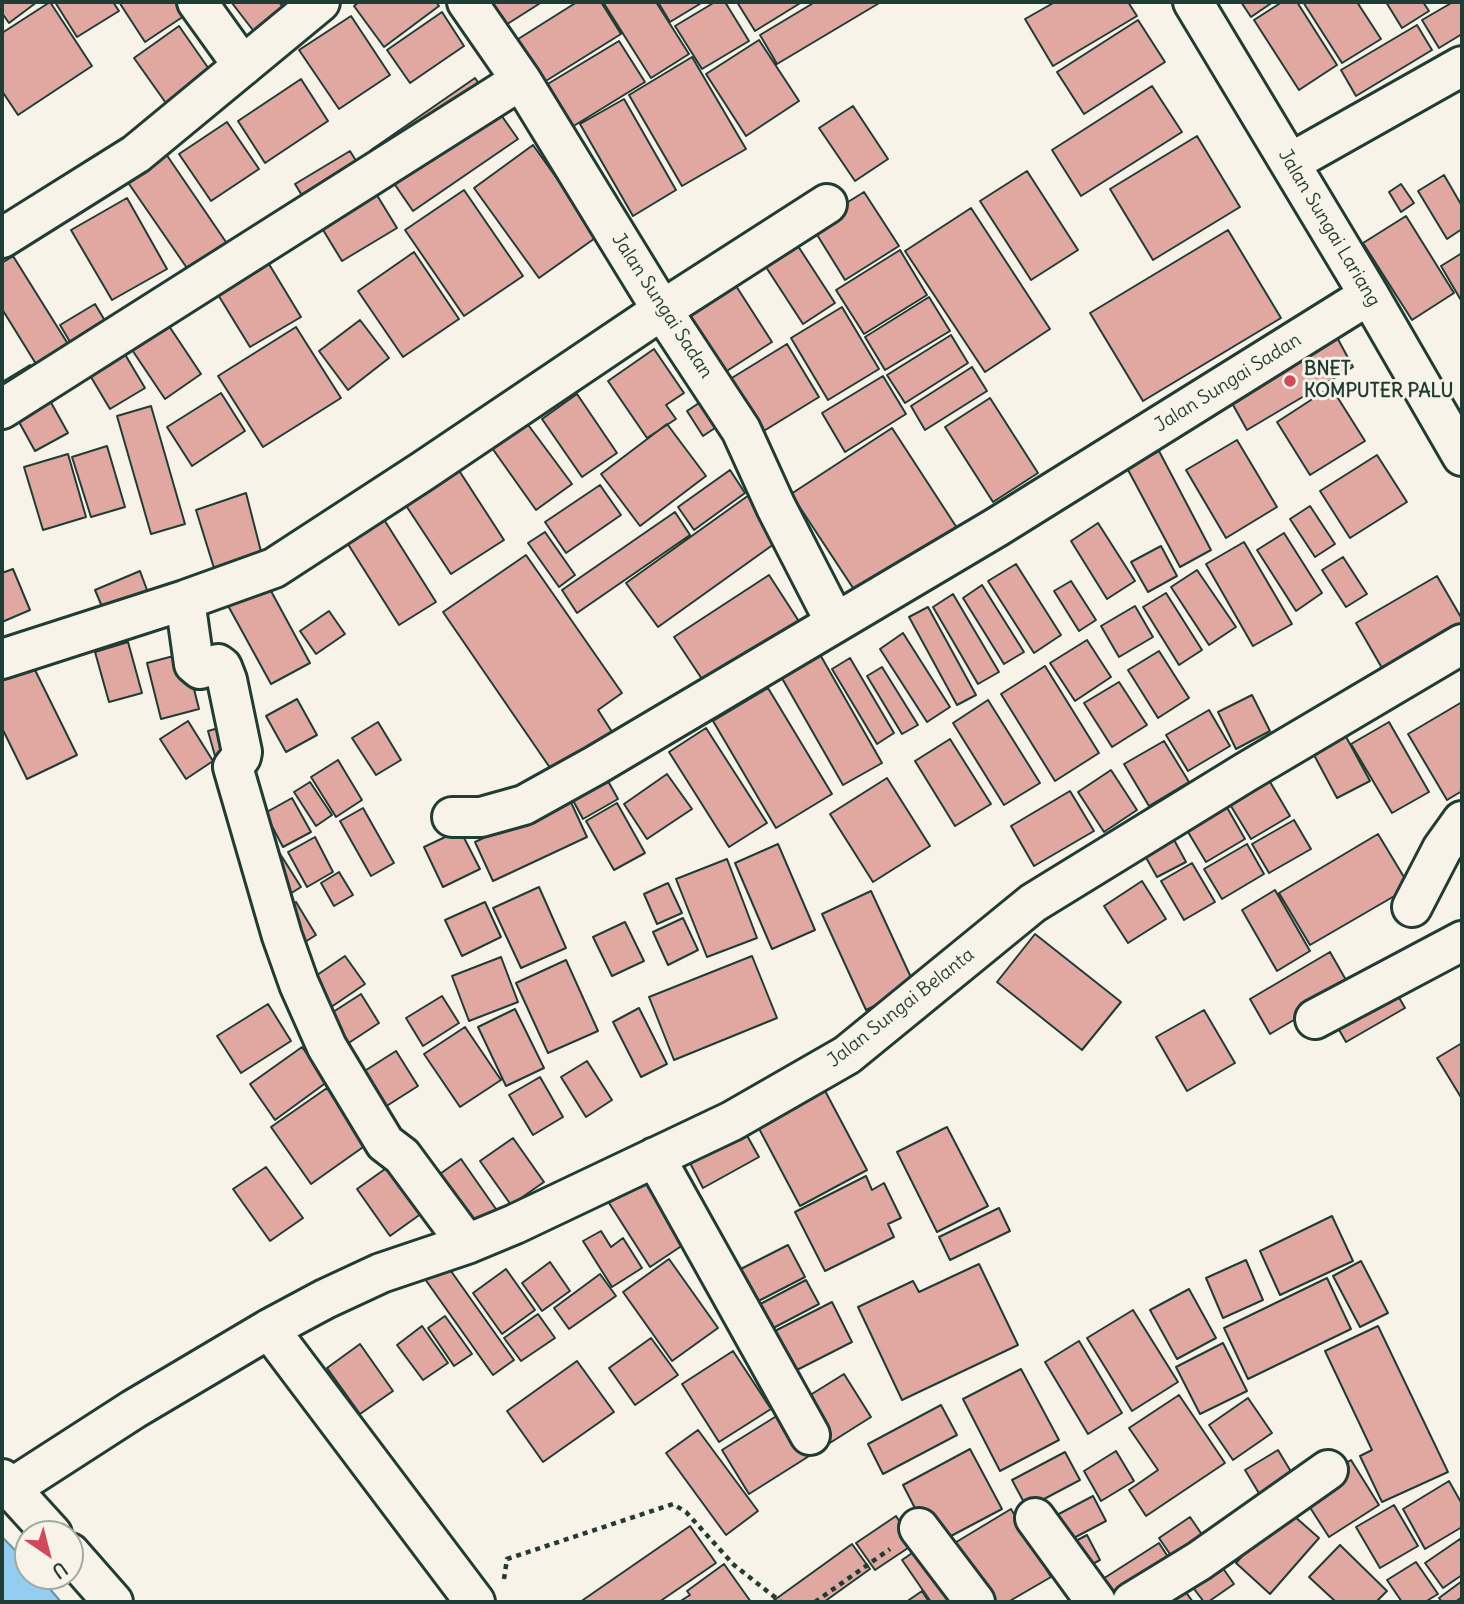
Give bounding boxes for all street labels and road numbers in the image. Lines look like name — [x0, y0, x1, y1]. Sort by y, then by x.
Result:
street label: Jalan Sungai Lariang — [1273, 145, 1385, 311]
street label: Jalan Sungai Sadan — [607, 229, 717, 383]
street label: Jalan Sungai Sadan — [1151, 329, 1305, 437]
street label: Jalan Sungai Belanta — [823, 944, 979, 1072]

